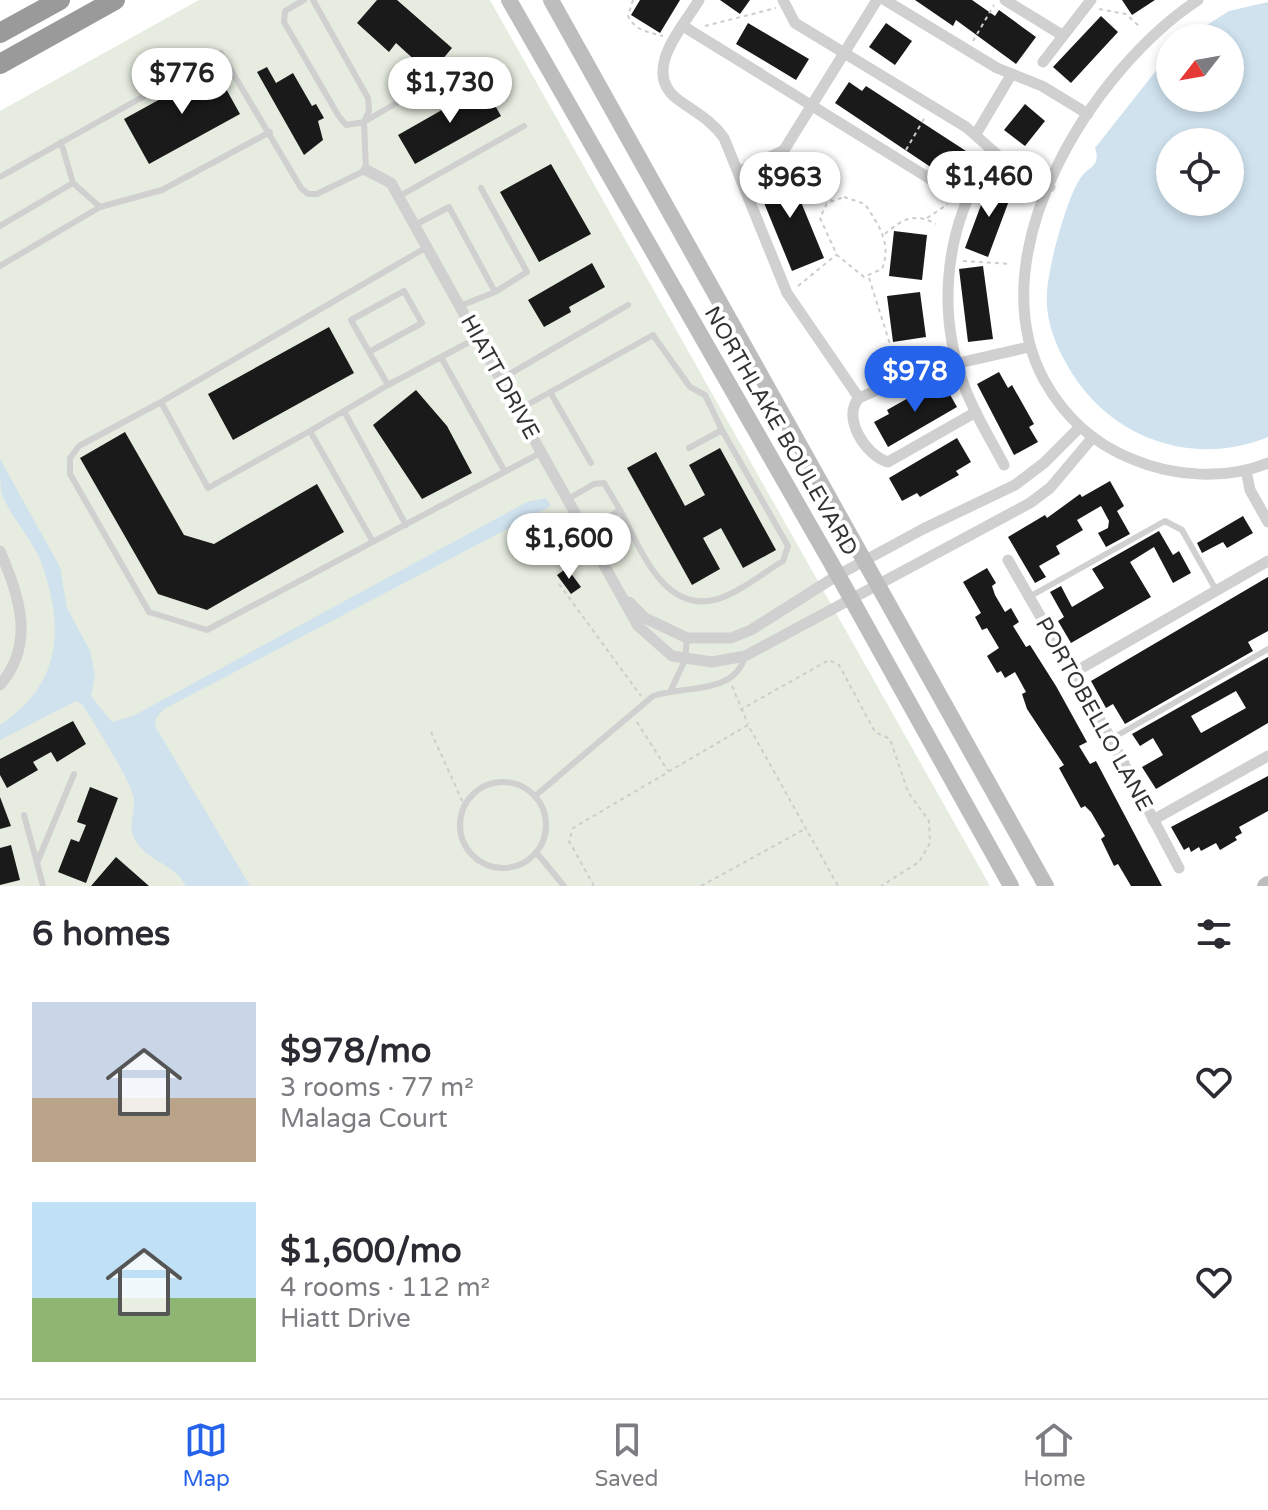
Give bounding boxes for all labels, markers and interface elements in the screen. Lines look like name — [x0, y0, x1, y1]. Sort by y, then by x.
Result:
north arrow — [1156, 24, 1244, 112]
map controls — [1156, 24, 1244, 216]
pin: $776 — [135, 48, 229, 116]
pin: $1,730 — [385, 57, 515, 125]
text: $776 — [149, 58, 215, 89]
text: $1,730 — [406, 67, 494, 98]
button: locate — [1156, 128, 1244, 216]
pin: $1,460 — [924, 151, 1054, 219]
pin: $963 — [743, 152, 837, 220]
text: $1,460 — [945, 161, 1033, 192]
text: $963 — [757, 162, 823, 193]
street label: NORTHLAKE BOULEVARD — [699, 302, 863, 560]
street label: HIATT DRIVE — [455, 310, 545, 444]
pin: $978 — [868, 346, 962, 414]
text: $978 — [882, 356, 948, 387]
pin: $1,600 — [504, 513, 634, 581]
text: $1,600 — [525, 523, 613, 554]
street label: PORTOBELLO LANE — [1030, 613, 1158, 815]
icon: filters — [1192, 912, 1236, 956]
text: 6 homes — [32, 914, 170, 955]
text: $978/mo — [280, 1031, 431, 1072]
icon: home — [96, 1034, 192, 1130]
icon: heart — [1192, 1060, 1236, 1104]
text: 3 rooms · 77 m² — [280, 1072, 474, 1103]
text: Malaga Court — [280, 1103, 448, 1134]
text: $1,600/mo — [280, 1231, 462, 1272]
icon: home — [96, 1234, 192, 1330]
icon: heart — [1192, 1260, 1236, 1304]
text: 4 rooms · 112 m² — [280, 1272, 490, 1303]
text: Hiatt Drive — [280, 1303, 411, 1334]
tab: Map — [182, 1418, 230, 1492]
tab: Saved — [595, 1418, 658, 1492]
tab: Home — [1023, 1418, 1086, 1492]

